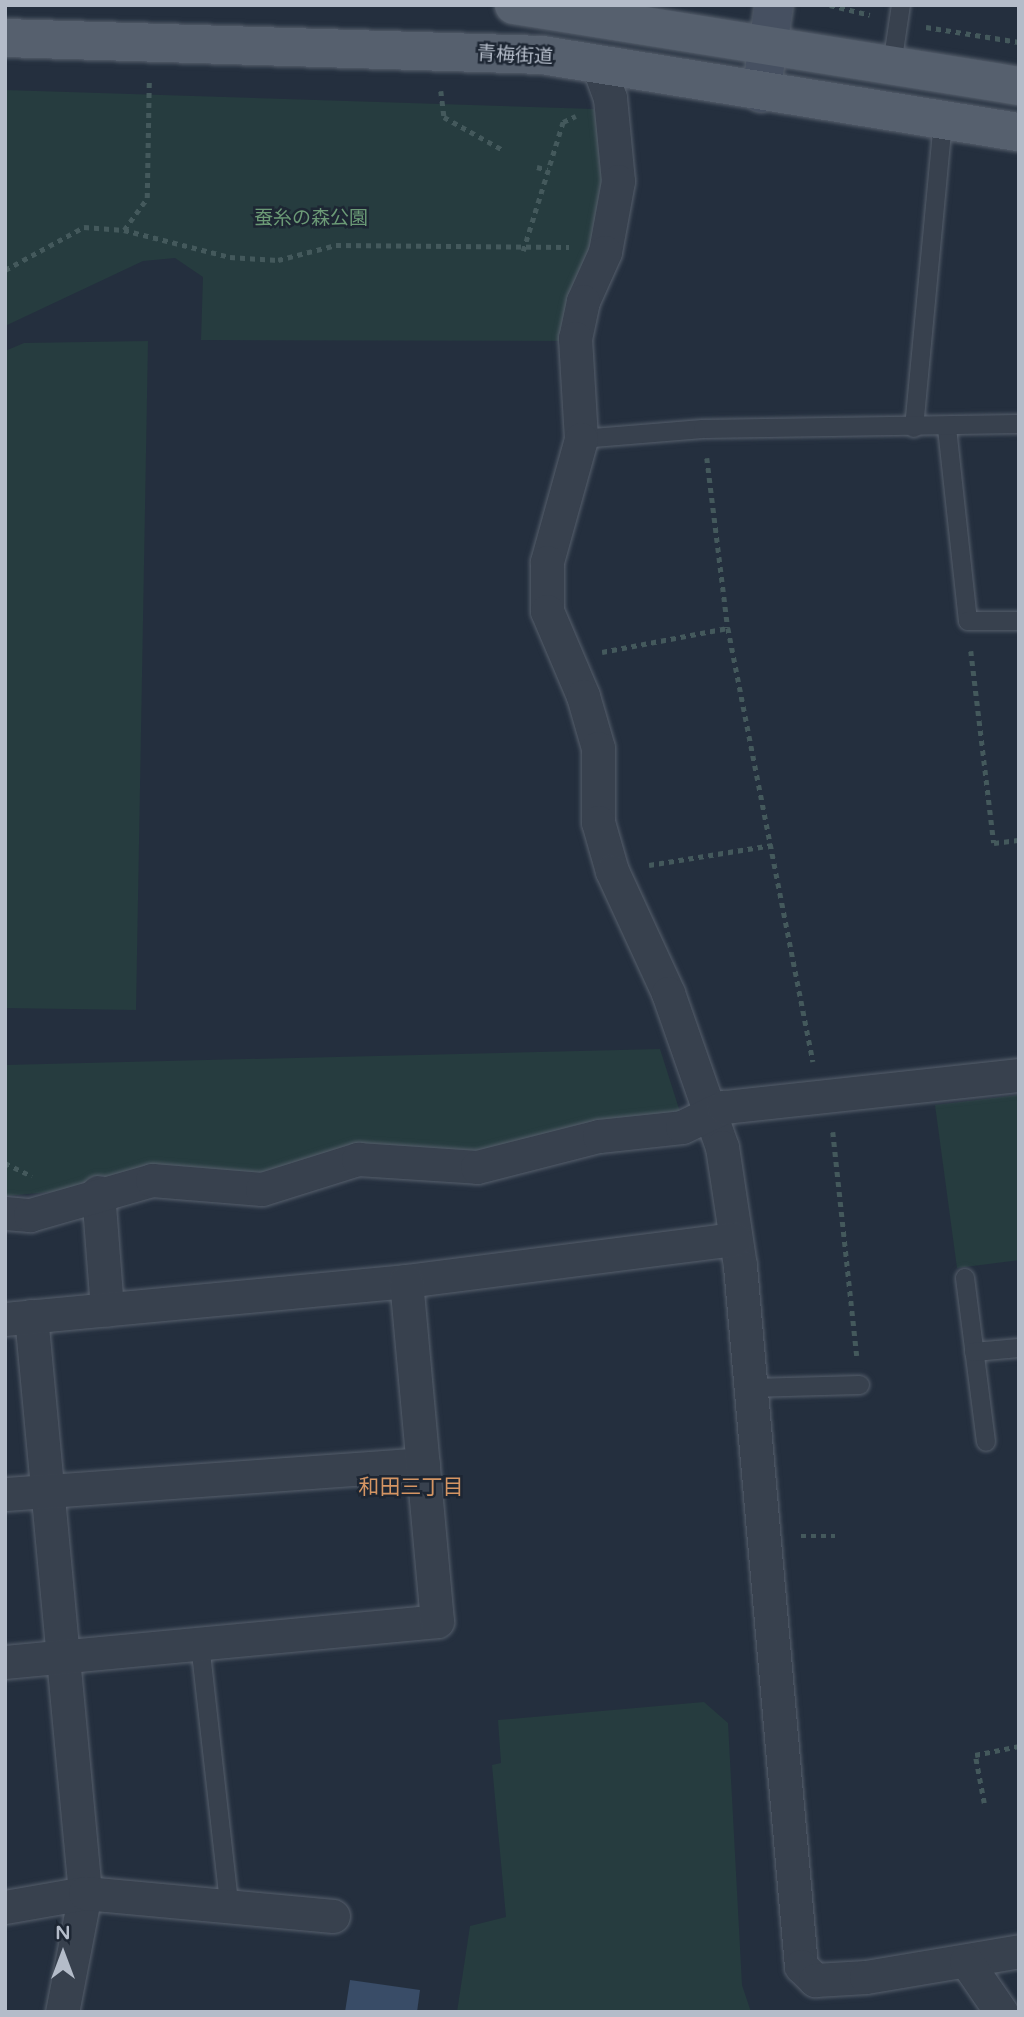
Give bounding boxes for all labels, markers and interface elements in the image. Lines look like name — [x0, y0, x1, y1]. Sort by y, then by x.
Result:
street label: 青梅街道 — [476, 43, 554, 69]
park label: 蚕糸の森公園 — [254, 208, 368, 230]
district label: 和田三丁目 — [359, 1475, 463, 1501]
north arrow — [28, 1919, 98, 1989]
text: N — [55, 1922, 71, 1944]

